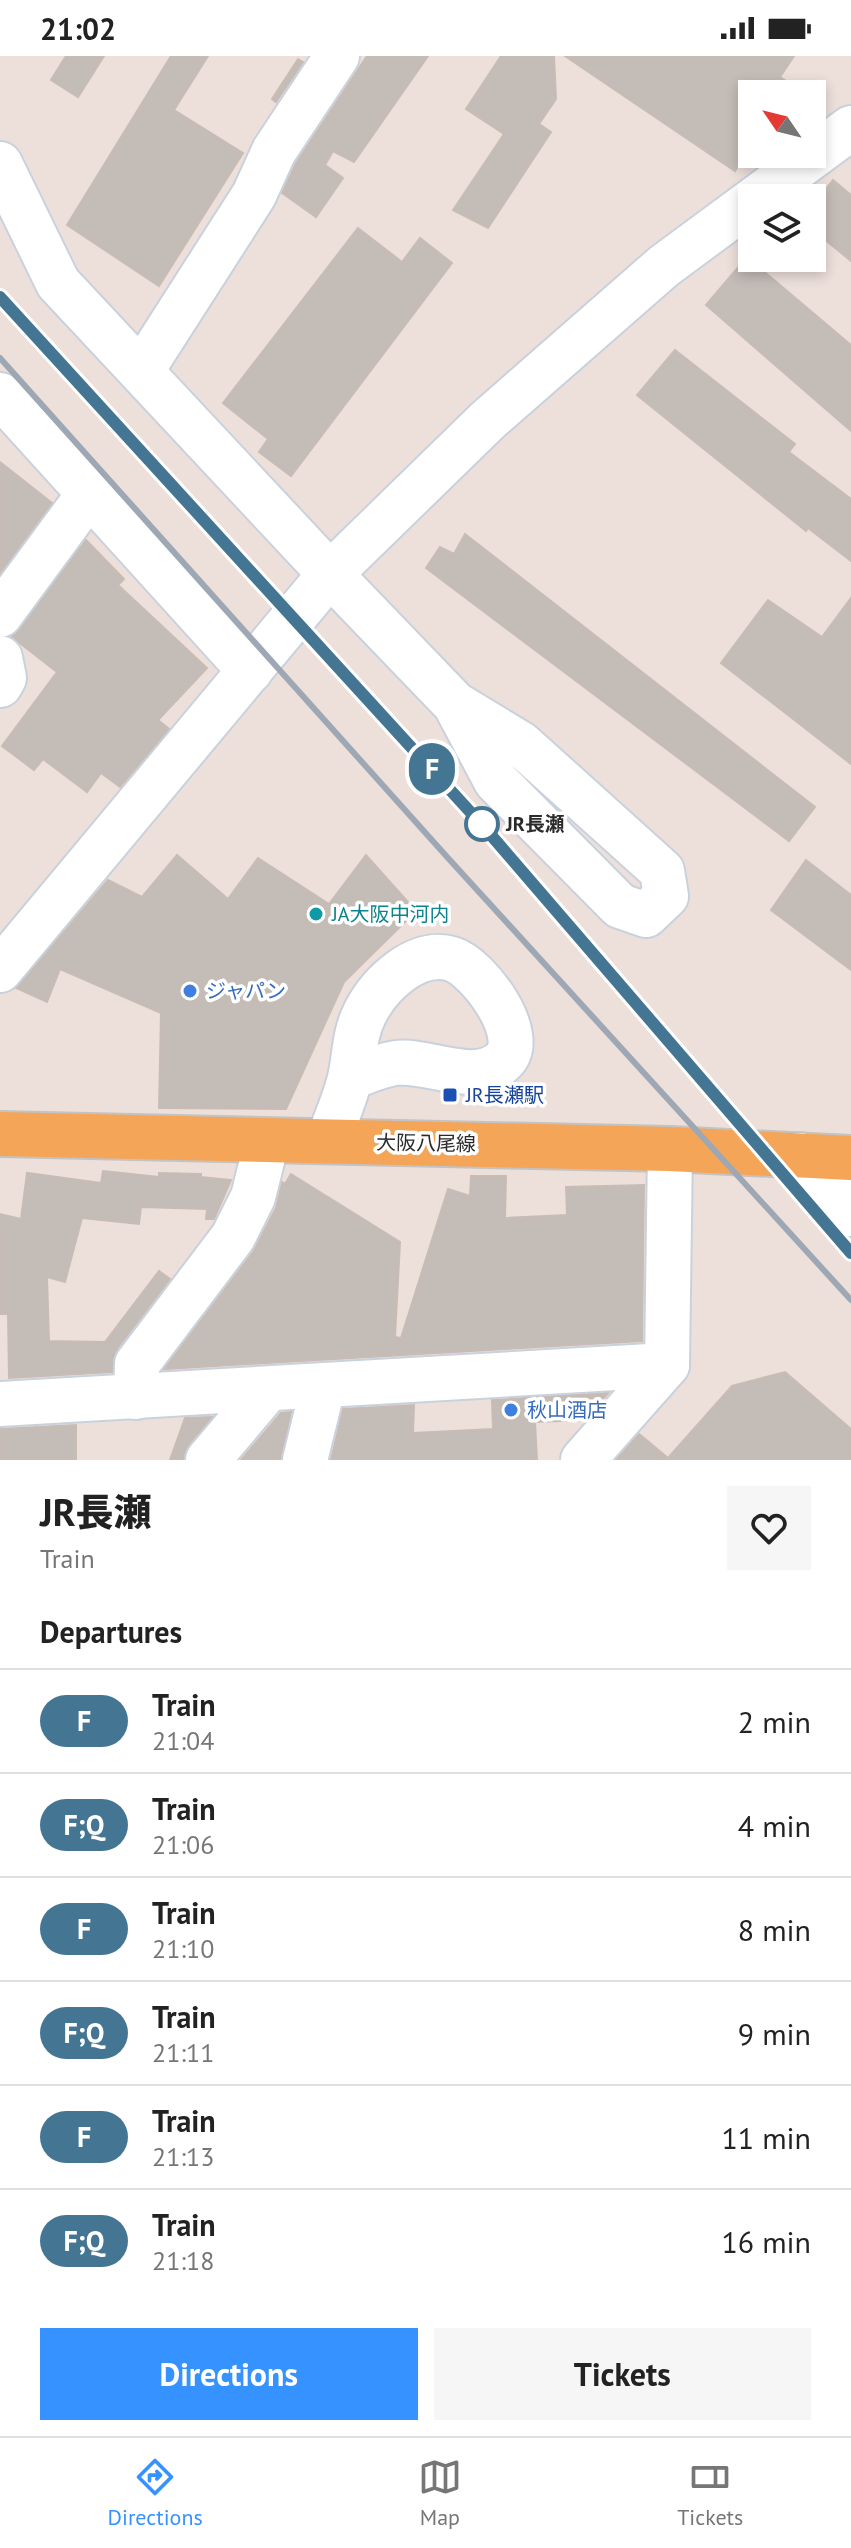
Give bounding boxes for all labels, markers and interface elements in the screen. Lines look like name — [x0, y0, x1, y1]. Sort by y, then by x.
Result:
text: 21:02 — [40, 9, 116, 48]
north arrow — [738, 80, 826, 168]
map controls — [738, 80, 826, 272]
button: layers — [738, 184, 826, 272]
line badge: F — [406, 743, 458, 795]
text: F — [425, 750, 439, 787]
marker: JR長瀬 — [465, 807, 499, 841]
place label: JR長瀬 — [505, 811, 565, 837]
place label: JA大阪中河内 — [331, 901, 450, 927]
marker: JA大阪中河内 — [307, 905, 325, 923]
place label: ジャパン — [206, 978, 286, 1004]
marker: ジャパン — [181, 982, 199, 1000]
place label: JR長瀬駅 — [465, 1082, 544, 1108]
marker: JR長瀬駅 — [441, 1086, 459, 1104]
street label: 大阪八尾線 — [376, 1129, 476, 1157]
place label: 秋山酒店 — [527, 1397, 607, 1423]
marker: 秋山酒店 — [502, 1401, 520, 1419]
button: heart — [727, 1486, 811, 1570]
text: JR長瀬 — [40, 1487, 152, 1536]
text: Train — [40, 1542, 95, 1575]
text: Departures — [40, 1612, 182, 1651]
text: Train — [152, 1685, 216, 1724]
text: F — [77, 1702, 91, 1739]
text: 2 min — [738, 1702, 811, 1741]
text: 21:04 — [152, 1724, 214, 1757]
text: Train — [152, 1789, 216, 1828]
text: F;Q — [63, 1806, 105, 1843]
text: 4 min — [738, 1806, 811, 1845]
text: 21:06 — [152, 1828, 214, 1861]
text: Train — [152, 1893, 216, 1932]
text: F — [77, 1910, 91, 1947]
text: 8 min — [738, 1910, 811, 1949]
text: 21:10 — [152, 1932, 214, 1965]
text: Train — [152, 1997, 216, 2036]
text: F;Q — [63, 2014, 105, 2051]
text: 9 min — [738, 2014, 811, 2053]
text: 21:11 — [152, 2036, 214, 2069]
text: Train — [152, 2101, 216, 2140]
text: F — [77, 2118, 91, 2155]
text: 11 min — [721, 2118, 811, 2157]
text: 21:13 — [152, 2140, 214, 2173]
text: Train — [152, 2205, 216, 2244]
text: F;Q — [63, 2222, 105, 2259]
text: 16 min — [721, 2222, 811, 2261]
text: 21:18 — [152, 2244, 214, 2277]
button: Directions — [40, 2328, 418, 2420]
button: Tickets — [434, 2328, 811, 2420]
tab: Directions — [108, 2455, 203, 2531]
tab: Map — [418, 2455, 462, 2531]
tab: Tickets — [677, 2455, 743, 2531]

